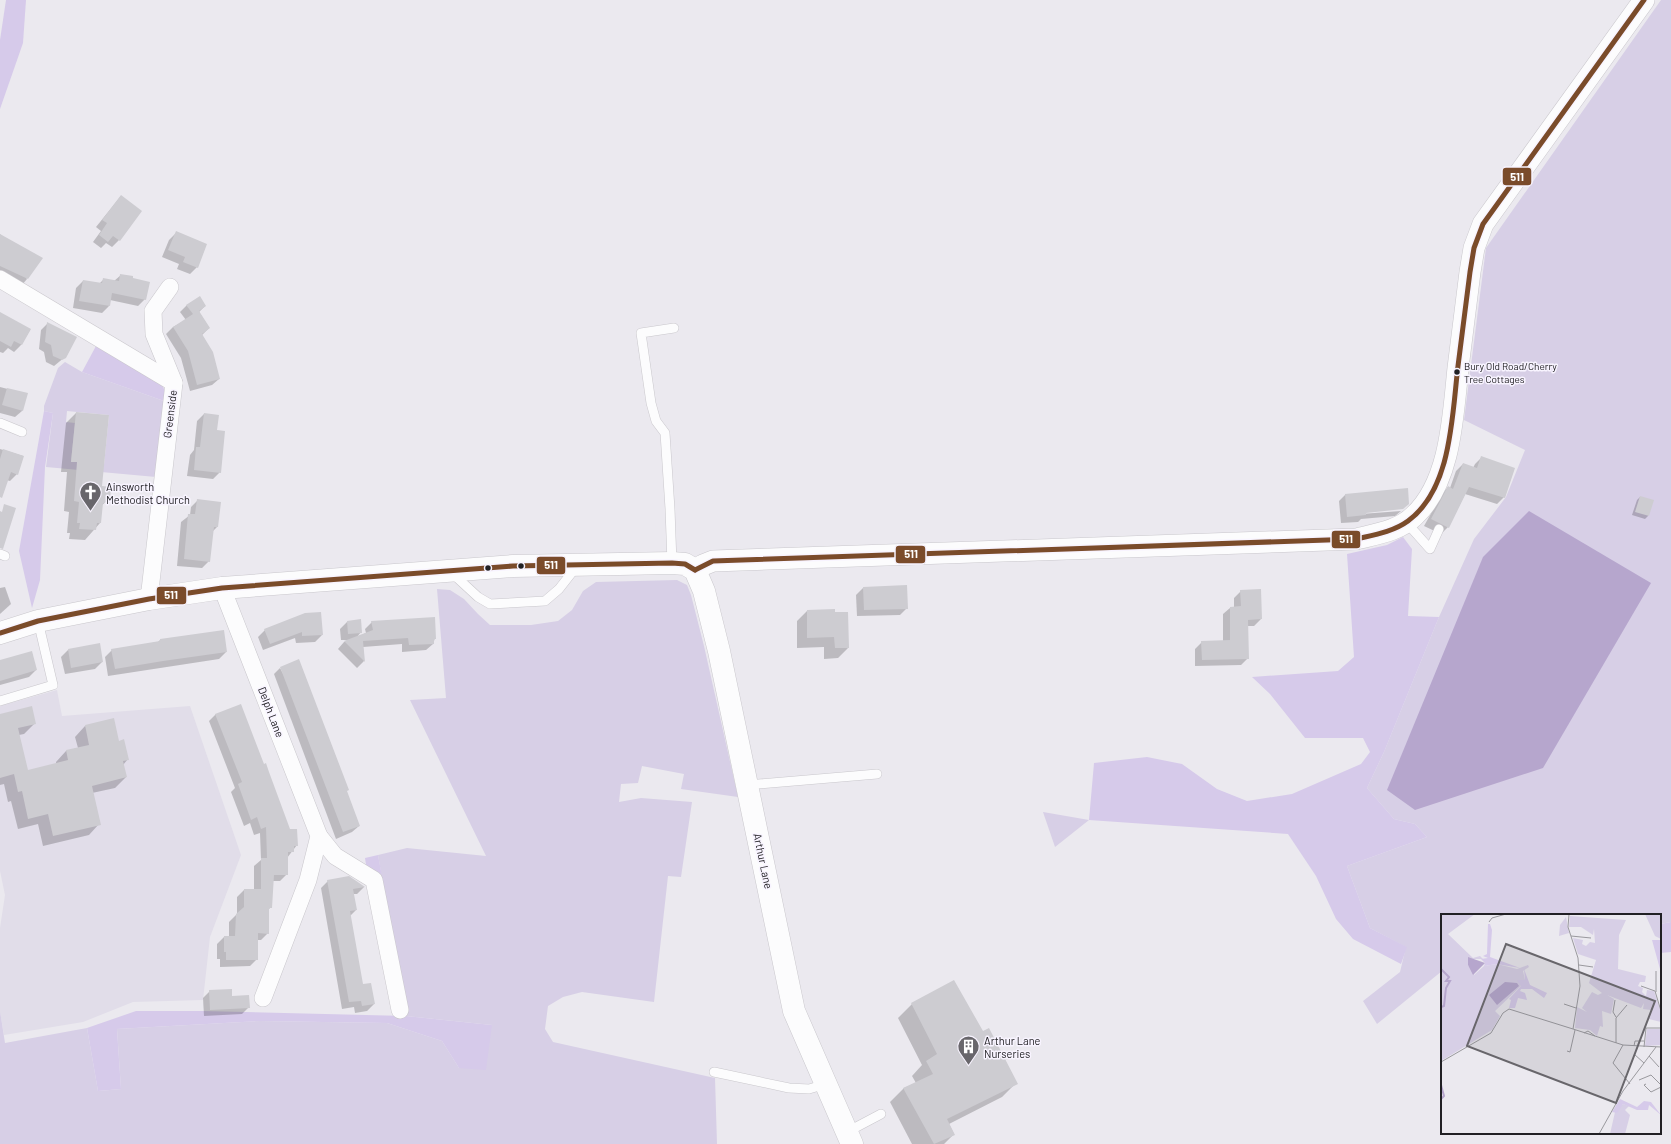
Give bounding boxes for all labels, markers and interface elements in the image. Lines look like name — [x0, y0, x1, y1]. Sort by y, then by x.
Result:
line badge: 511 — [1502, 167, 1532, 186]
text: 511 — [1510, 170, 1524, 183]
place label: Bury Old Road/Cherry Tree Cottages — [1464, 360, 1557, 385]
marker: Bury Old Road/Cherry Tree Cottages — [1452, 367, 1462, 377]
street label: Greenside — [160, 389, 179, 439]
church icon: Ainsworth Methodist Church — [77, 480, 103, 513]
place label: Ainsworth Methodist Church — [106, 480, 190, 506]
line badge: 511 — [1331, 530, 1361, 549]
text: 511 — [1339, 532, 1353, 545]
line badge: 511 — [895, 545, 926, 564]
text: 511 — [904, 547, 918, 560]
line badge: 511 — [536, 556, 566, 575]
text: 511 — [544, 558, 558, 571]
unlabelled marker — [516, 561, 526, 571]
unlabelled marker — [483, 563, 493, 573]
line badge: 511 — [156, 586, 187, 605]
text: 511 — [164, 588, 178, 601]
street label: Delph Lane — [256, 685, 287, 739]
street label: Arthur Lane — [751, 832, 776, 890]
inset map — [1441, 914, 1661, 1134]
building icon: Arthur Lane Nurseries — [956, 1034, 982, 1067]
place label: Arthur Lane Nurseries — [984, 1034, 1041, 1060]

